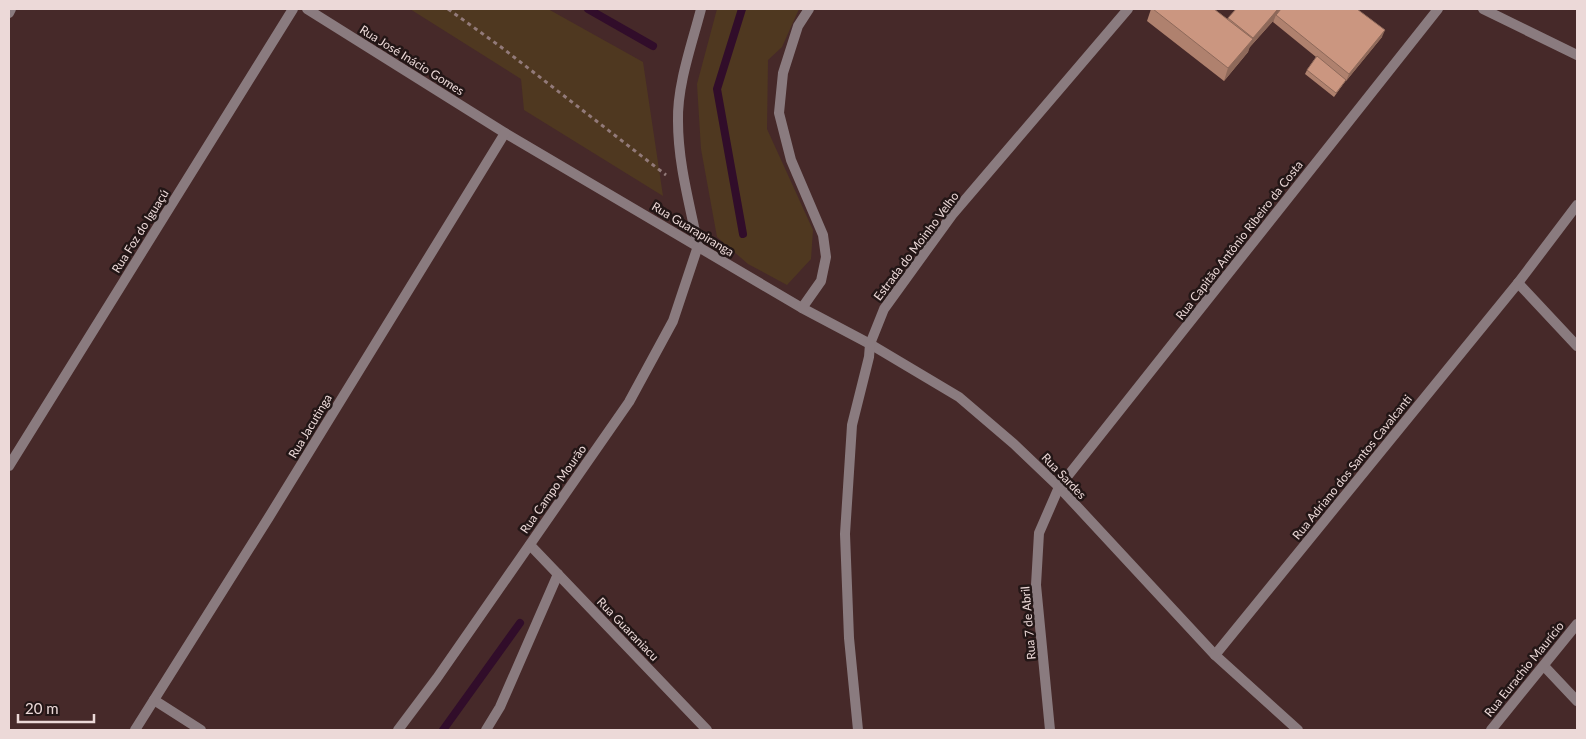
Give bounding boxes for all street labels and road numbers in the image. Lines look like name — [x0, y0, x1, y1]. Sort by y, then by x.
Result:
street label: Rua José Inácio Gomes — [357, 22, 467, 98]
street label: Rua Capitão Antônio Ribeiro da Costa — [1172, 157, 1306, 323]
street label: Rua Foz do Iguaçú — [108, 187, 172, 275]
street label: Estrada do Moinho Velho — [870, 189, 962, 303]
street label: Rua Guarapiranga — [649, 199, 737, 259]
street label: Rua Jacutinga — [285, 391, 335, 461]
street label: Rua Adriano dos Santos Cavalcanti — [1289, 392, 1415, 542]
street label: Rua Campo Mourão — [517, 442, 589, 536]
street label: Rua Sardes — [1039, 450, 1089, 502]
street label: Rua 7 de Abril — [1017, 586, 1039, 660]
street label: Rua Guaraniacu — [594, 594, 662, 664]
street label: Rua Eurachio Maurício — [1481, 618, 1567, 720]

